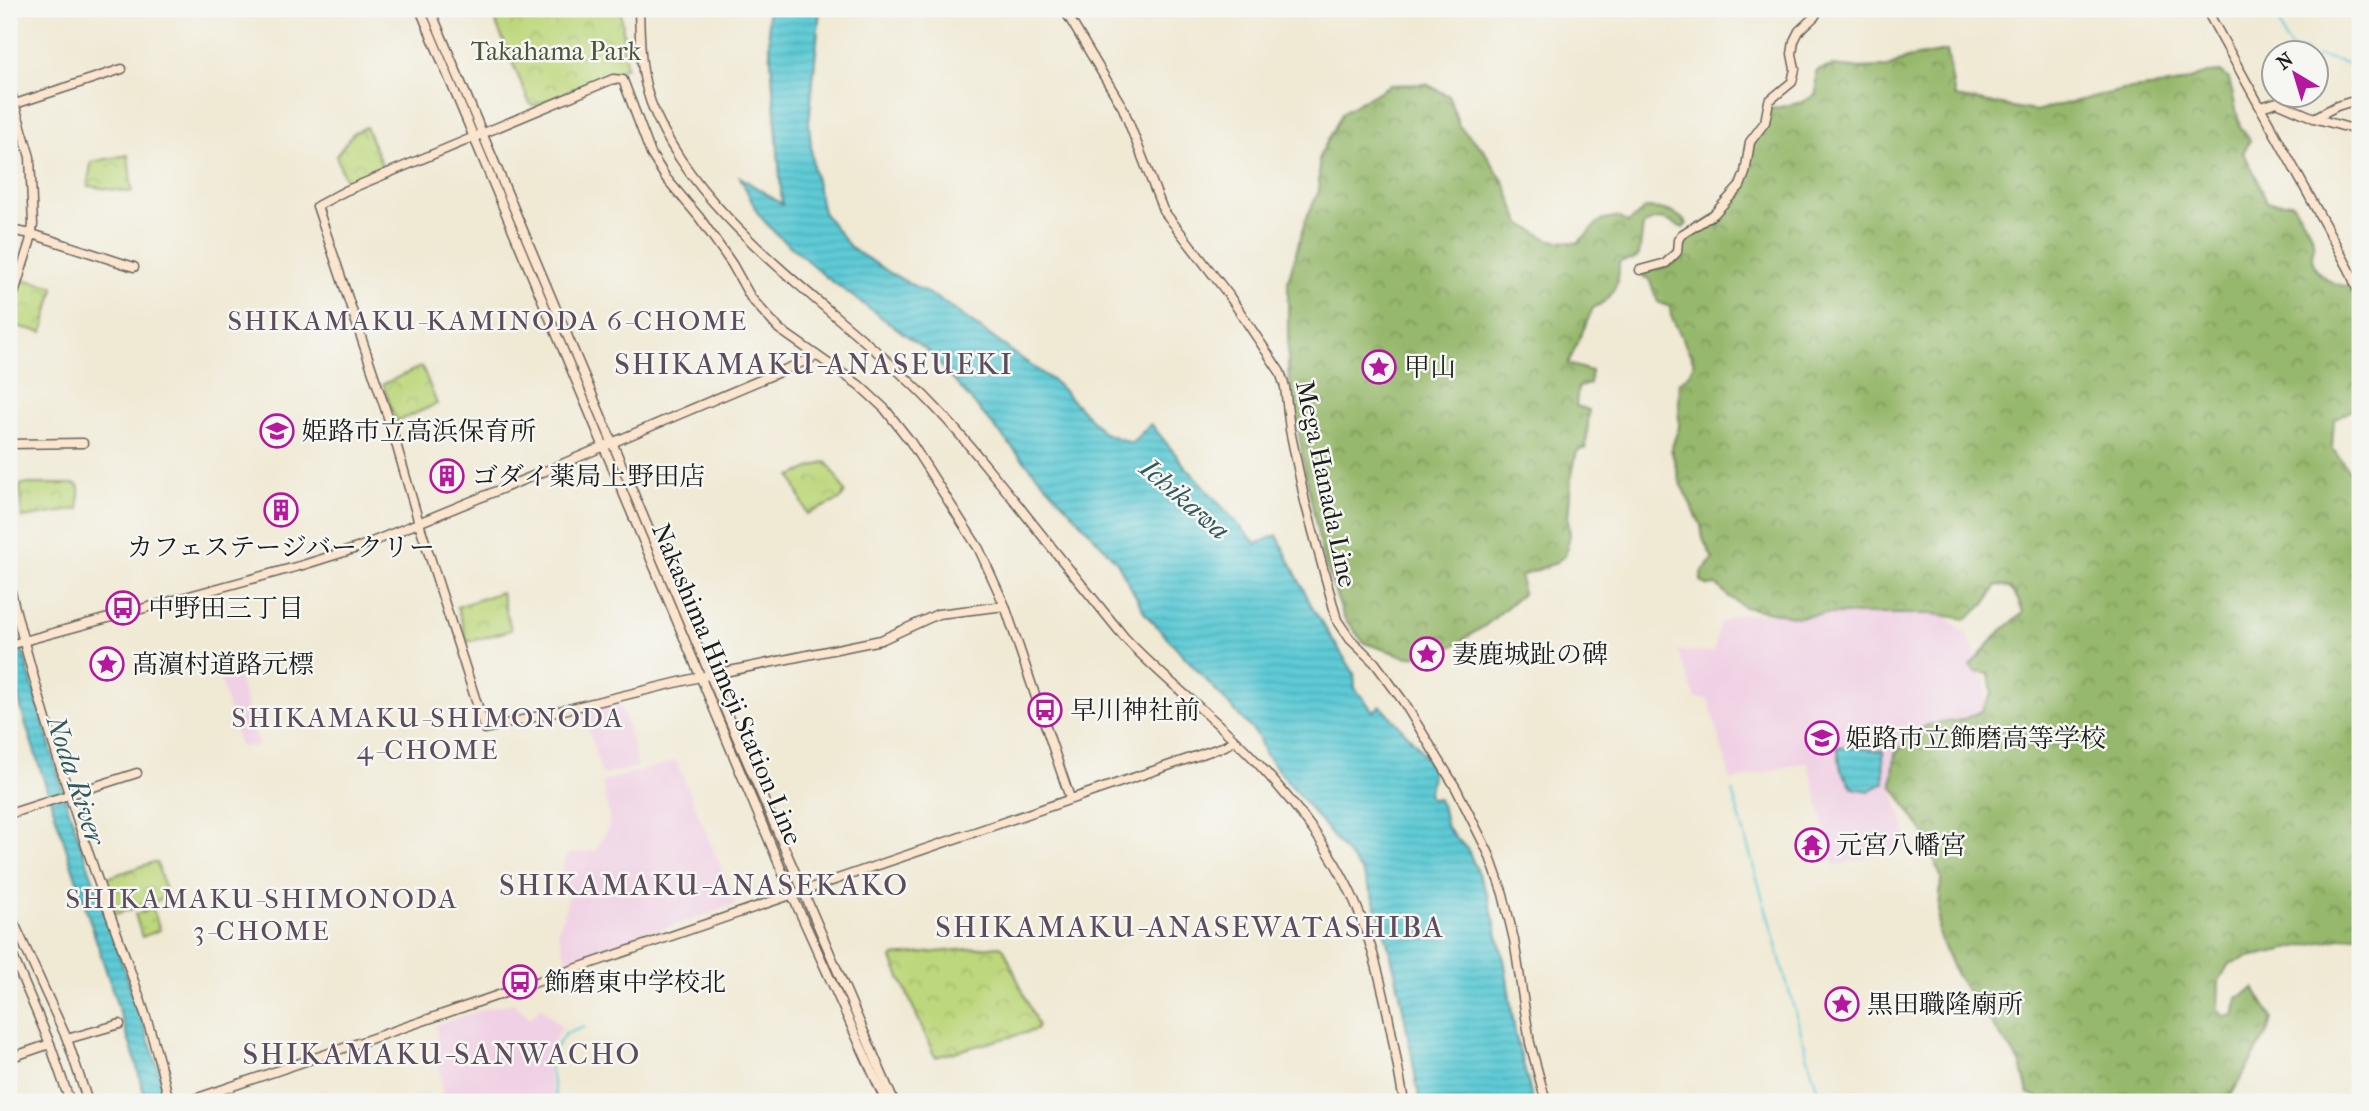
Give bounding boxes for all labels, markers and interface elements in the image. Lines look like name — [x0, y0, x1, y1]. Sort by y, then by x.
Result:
park label: Takahama Park — [471, 36, 642, 67]
north arrow — [2260, 38, 2330, 108]
text: N — [2273, 48, 2298, 74]
district label: SHIKAMAKU-KAMINODA 6-CHOME — [228, 304, 748, 337]
district label: SHIKAMAKU-ANASEUEKI — [614, 347, 1014, 382]
place icon: 甲山 — [1360, 348, 1398, 386]
place label: 甲山 — [1404, 352, 1456, 383]
street label: Mega Hanada Line — [1289, 378, 1363, 590]
school or university icon: 姫路市立高浜保育所 — [258, 412, 296, 450]
place label: 姫路市立高浜保育所 — [302, 416, 536, 447]
water label: Ichikawa — [1133, 451, 1236, 547]
building icon: ゴダイ薬局上野田店 — [428, 457, 466, 495]
place label: ゴダイ薬局上野田店 — [472, 461, 705, 492]
building icon: カフェステージバークリー — [262, 491, 300, 529]
street label: Nakashima Himeji Station Line — [645, 519, 809, 850]
place label: カフェステージバークリー — [127, 532, 435, 563]
bus stop icon: 中野田三丁目 — [104, 589, 142, 627]
place label: 中野田三丁目 — [148, 593, 304, 624]
place icon: 妻鹿城趾の碑 — [1408, 635, 1446, 673]
place label: 妻鹿城趾の碑 — [1452, 639, 1608, 670]
place icon: 髙濵村道路元標 — [88, 645, 126, 683]
place label: 髙濵村道路元標 — [132, 649, 314, 680]
bus stop icon: 早川神社前 — [1026, 691, 1064, 729]
place label: 早川神社前 — [1070, 695, 1200, 726]
district label: SHIKAMAKU-SHIMONODA 4-CHOME — [232, 701, 624, 766]
water label: Noda River — [39, 710, 113, 851]
school or university icon: 姫路市立飾磨高等学校 — [1803, 719, 1841, 757]
place label: 姫路市立飾磨高等学校 — [1846, 723, 2106, 754]
temple icon: 元宮八幡宮 — [1793, 826, 1831, 864]
place label: 元宮八幡宮 — [1836, 830, 1966, 861]
district label: SHIKAMAKU-ANASEKAKO — [499, 868, 909, 903]
district label: SHIKAMAKU-SHIMONODA 3-CHOME — [66, 882, 458, 947]
district label: SHIKAMAKU-ANASEWATASHIBA — [935, 910, 1445, 945]
bus stop icon: 飾磨東中学校北 — [501, 963, 539, 1001]
place label: 飾磨東中学校北 — [544, 967, 726, 998]
place icon: 黒田職隆廟所 — [1823, 985, 1861, 1023]
place label: 黒田職隆廟所 — [1867, 989, 2023, 1020]
district label: SHIKAMAKU-SANWACHO — [243, 1037, 641, 1072]

